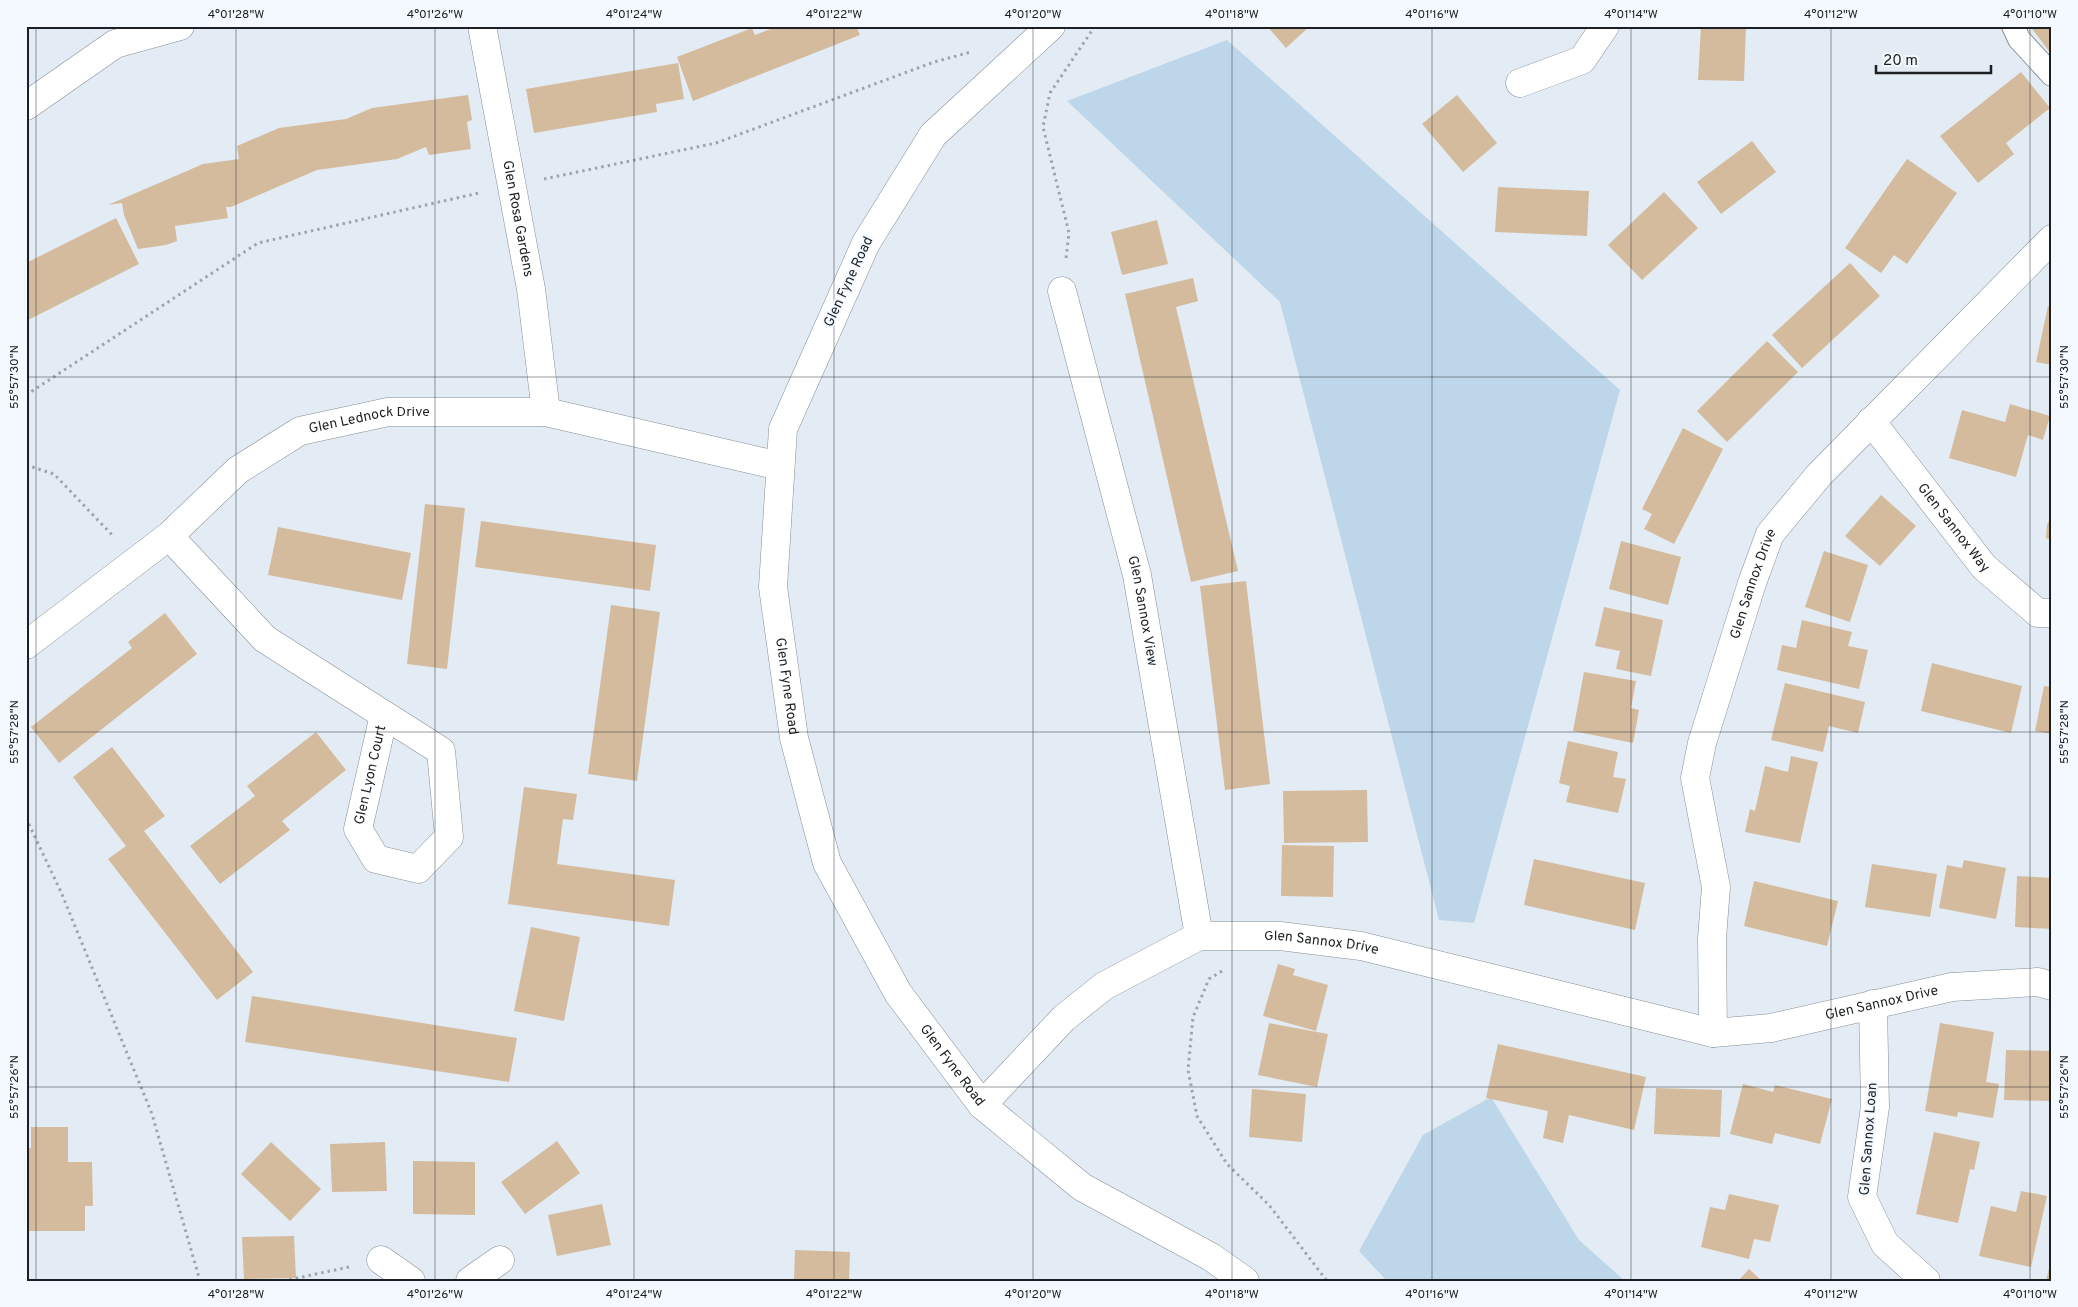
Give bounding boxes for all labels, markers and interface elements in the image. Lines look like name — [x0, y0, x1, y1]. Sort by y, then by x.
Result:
text: 4°01'28"W — [208, 7, 264, 23]
text: 4°01'26"W — [407, 7, 463, 23]
text: 4°01'24"W — [606, 7, 662, 23]
text: 4°01'22"W — [806, 7, 862, 23]
text: 4°01'20"W — [1004, 7, 1062, 23]
text: 4°01'18"W — [1205, 7, 1259, 23]
text: 4°01'16"W — [1405, 7, 1459, 23]
text: 4°01'14"W — [1604, 7, 1658, 23]
text: 4°01'12"W — [1804, 7, 1858, 23]
text: 4°01'10"W — [2003, 7, 2057, 23]
scale bar — [1876, 42, 1990, 74]
text: 20 m — [1883, 52, 1918, 71]
street label: Glen Rosa Gardens — [499, 159, 537, 278]
street label: Glen Fyne Road — [821, 234, 877, 330]
text: 55°57'30"N — [7, 345, 23, 409]
text: 55°57'30"N — [2057, 345, 2073, 409]
street label: Glen Lednock Drive — [307, 404, 430, 437]
street label: Glen Sannox Way — [1914, 480, 1993, 576]
street label: Glen Sannox Drive — [1727, 525, 1780, 641]
street label: Glen Sannox View — [1124, 554, 1161, 667]
street label: Glen Fyne Road — [772, 637, 802, 736]
text: 55°57'28"N — [7, 700, 23, 764]
text: 55°57'28"N — [2057, 700, 2073, 764]
street label: Glen Lyon Court — [351, 723, 390, 826]
street label: Glen Sannox Drive — [1264, 927, 1381, 959]
street label: Glen Sannox Drive — [1823, 982, 1940, 1024]
street label: Glen Fyne Road — [916, 1021, 988, 1110]
text: 55°57'26"N — [7, 1055, 23, 1119]
text: 55°57'26"N — [2057, 1055, 2073, 1119]
street label: Glen Sannox Loan — [1857, 1082, 1881, 1196]
text: 4°01'28"W — [208, 1287, 264, 1303]
text: 4°01'26"W — [407, 1287, 463, 1303]
text: 4°01'24"W — [606, 1287, 662, 1303]
text: 4°01'22"W — [806, 1287, 862, 1303]
text: 4°01'20"W — [1004, 1287, 1062, 1303]
text: 4°01'18"W — [1205, 1287, 1259, 1303]
text: 4°01'16"W — [1405, 1287, 1459, 1303]
text: 4°01'14"W — [1604, 1287, 1658, 1303]
text: 4°01'12"W — [1804, 1287, 1858, 1303]
text: 4°01'10"W — [2003, 1287, 2057, 1303]

